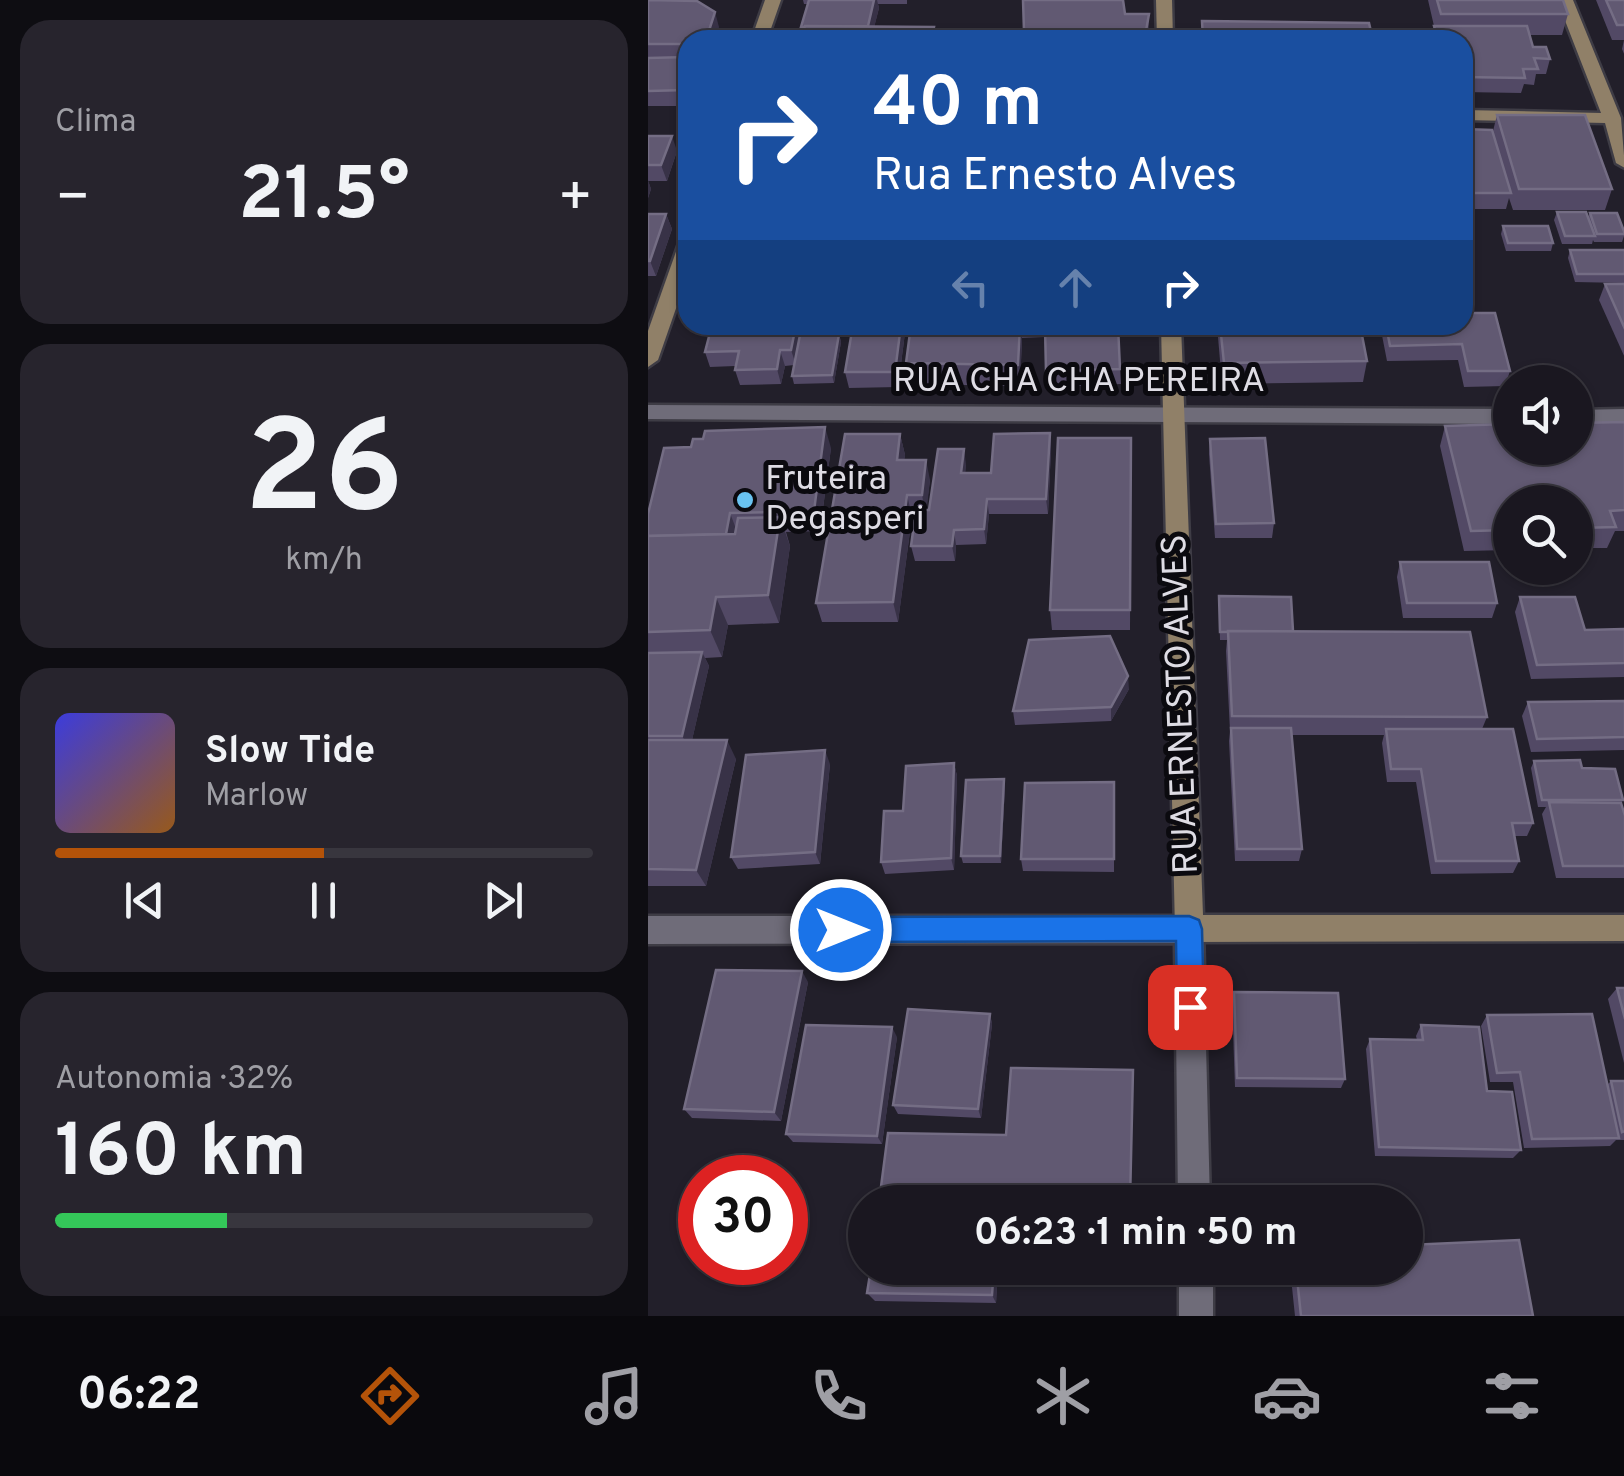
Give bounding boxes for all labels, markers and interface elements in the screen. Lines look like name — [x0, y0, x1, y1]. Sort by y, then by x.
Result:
text: 40 m — [873, 62, 1043, 151]
icon: right — [708, 70, 838, 200]
text: Clima — [55, 103, 136, 143]
text: Rua Ernesto Alves — [873, 149, 1237, 206]
text: 21.5° — [238, 151, 410, 246]
text: − — [55, 165, 90, 235]
text: + — [558, 165, 593, 235]
icon: left — [943, 260, 998, 315]
icon: ahead — [1048, 260, 1103, 315]
icon: right — [1153, 260, 1208, 315]
street label: RUA CHA CHA PEREIRA — [893, 360, 1265, 404]
map controls — [1493, 365, 1593, 585]
button: sound — [1493, 365, 1593, 465]
text: 26 — [244, 393, 404, 558]
place label: Fruteira Degasperi — [765, 458, 925, 542]
button: search — [1493, 485, 1593, 585]
marker: Fruteira Degasperi — [734, 489, 756, 511]
street label: RUA ERNESTO ALVES — [1154, 533, 1210, 875]
text: km/h — [285, 541, 363, 581]
text: Slow Tide — [205, 728, 375, 777]
text: Marlow — [205, 777, 308, 817]
icon: previous — [117, 873, 172, 928]
icon: pause — [296, 873, 351, 928]
icon: next — [476, 873, 531, 928]
position arrow — [789, 878, 893, 982]
pin — [1148, 965, 1233, 1050]
icon: arrive — [1163, 980, 1218, 1035]
text: Autonomia · 32% — [55, 1060, 293, 1100]
text: 160 km — [55, 1108, 307, 1203]
speed limit sign: 30 — [678, 1155, 808, 1285]
text: 06:23 · 1 min · 50 m — [974, 1210, 1297, 1259]
icon: directions — [355, 1361, 425, 1431]
icon: music — [579, 1361, 649, 1431]
icon: phone — [804, 1361, 874, 1431]
icon: climate — [1028, 1361, 1098, 1431]
icon: car — [1252, 1361, 1322, 1431]
icon: filters — [1477, 1361, 1547, 1431]
text: 06:22 — [77, 1368, 200, 1425]

